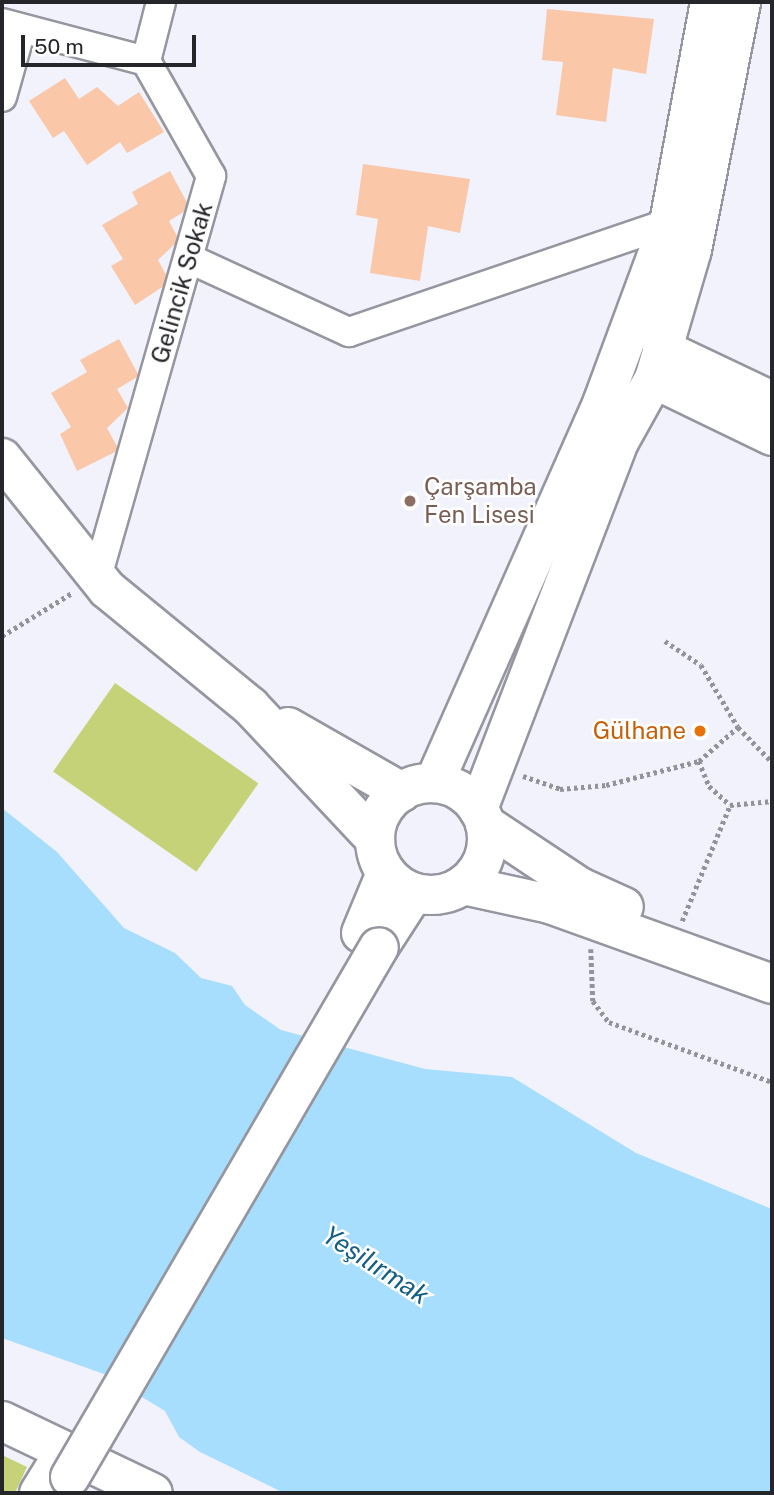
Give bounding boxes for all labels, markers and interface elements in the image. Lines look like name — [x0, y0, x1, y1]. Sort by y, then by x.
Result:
scale bar — [24, 21, 200, 65]
text: 50 m — [34, 34, 84, 59]
street label: Gelincik Sokak — [145, 199, 219, 367]
place label: Çarşamba Fen Lisesi — [424, 473, 537, 529]
marker: Çarşamba Fen Lisesi — [402, 493, 418, 509]
place label: Gülhane — [593, 717, 686, 745]
marker: Gülhane — [692, 723, 708, 739]
water label: Yeşilırmak — [317, 1219, 435, 1311]

